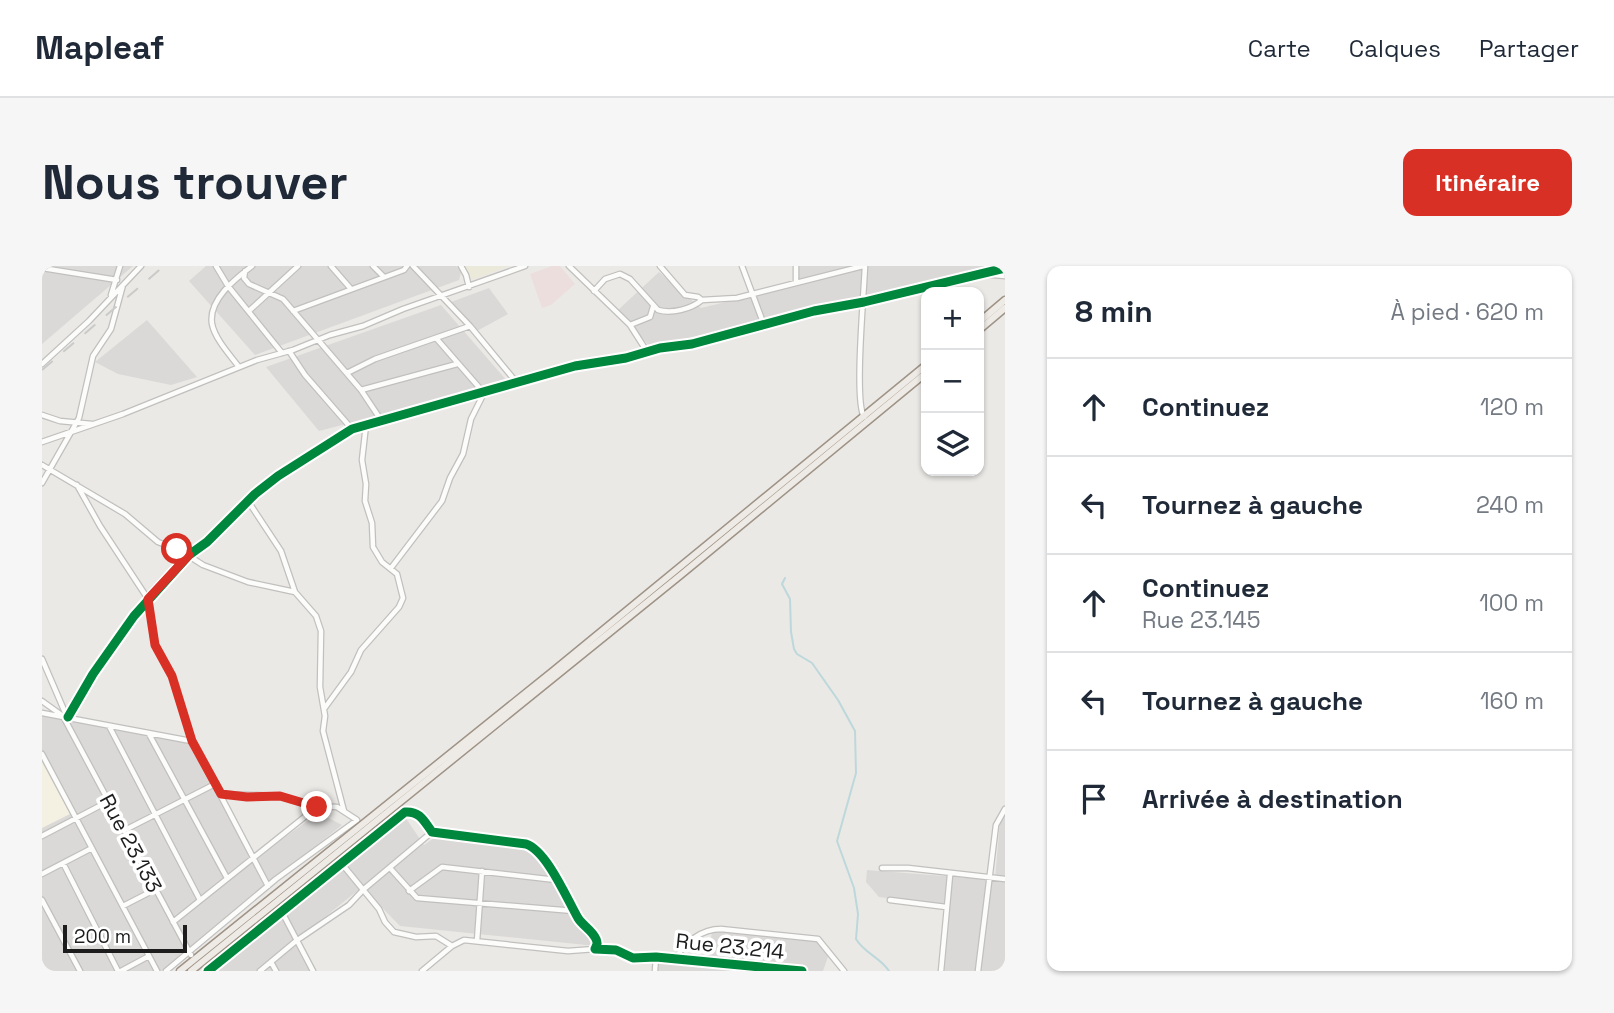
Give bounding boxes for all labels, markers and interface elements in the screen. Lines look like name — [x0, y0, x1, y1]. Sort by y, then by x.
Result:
text: Mapleaf — [35, 27, 164, 69]
text: Carte — [1248, 33, 1311, 64]
text: Calques — [1349, 33, 1441, 64]
text: Partager — [1479, 33, 1579, 64]
button: Itinéraire — [1403, 149, 1572, 216]
text: Nous trouver — [42, 151, 348, 213]
map controls — [921, 287, 984, 476]
button: + — [921, 287, 984, 350]
text: 8 min — [1075, 292, 1153, 331]
text: À pied · 620 m — [1391, 297, 1544, 327]
button: − — [921, 350, 984, 413]
icon: ahead — [1075, 388, 1113, 426]
text: Continuez — [1142, 390, 1269, 424]
text: 120 m — [1480, 392, 1544, 422]
button: layers — [921, 413, 984, 476]
icon: left — [1075, 486, 1113, 524]
text: Tournez à gauche — [1142, 488, 1363, 522]
text: 240 m — [1476, 490, 1544, 520]
route start — [161, 533, 192, 564]
text: Continuez — [1142, 571, 1269, 605]
icon: ahead — [1075, 584, 1113, 622]
text: 100 m — [1479, 588, 1544, 618]
text: Rue 23.145 — [1142, 605, 1260, 635]
icon: left — [1075, 682, 1113, 720]
text: Tournez à gauche — [1142, 684, 1363, 718]
text: 160 m — [1480, 686, 1544, 716]
icon: arrive — [1075, 780, 1113, 818]
text: Arrivée à destination — [1142, 782, 1403, 816]
street label: Rue 23.133 — [94, 789, 168, 897]
route end — [301, 791, 332, 822]
scale bar — [63, 922, 187, 954]
text: 200 m — [74, 924, 131, 949]
street label: Rue 23.214 — [674, 927, 786, 965]

